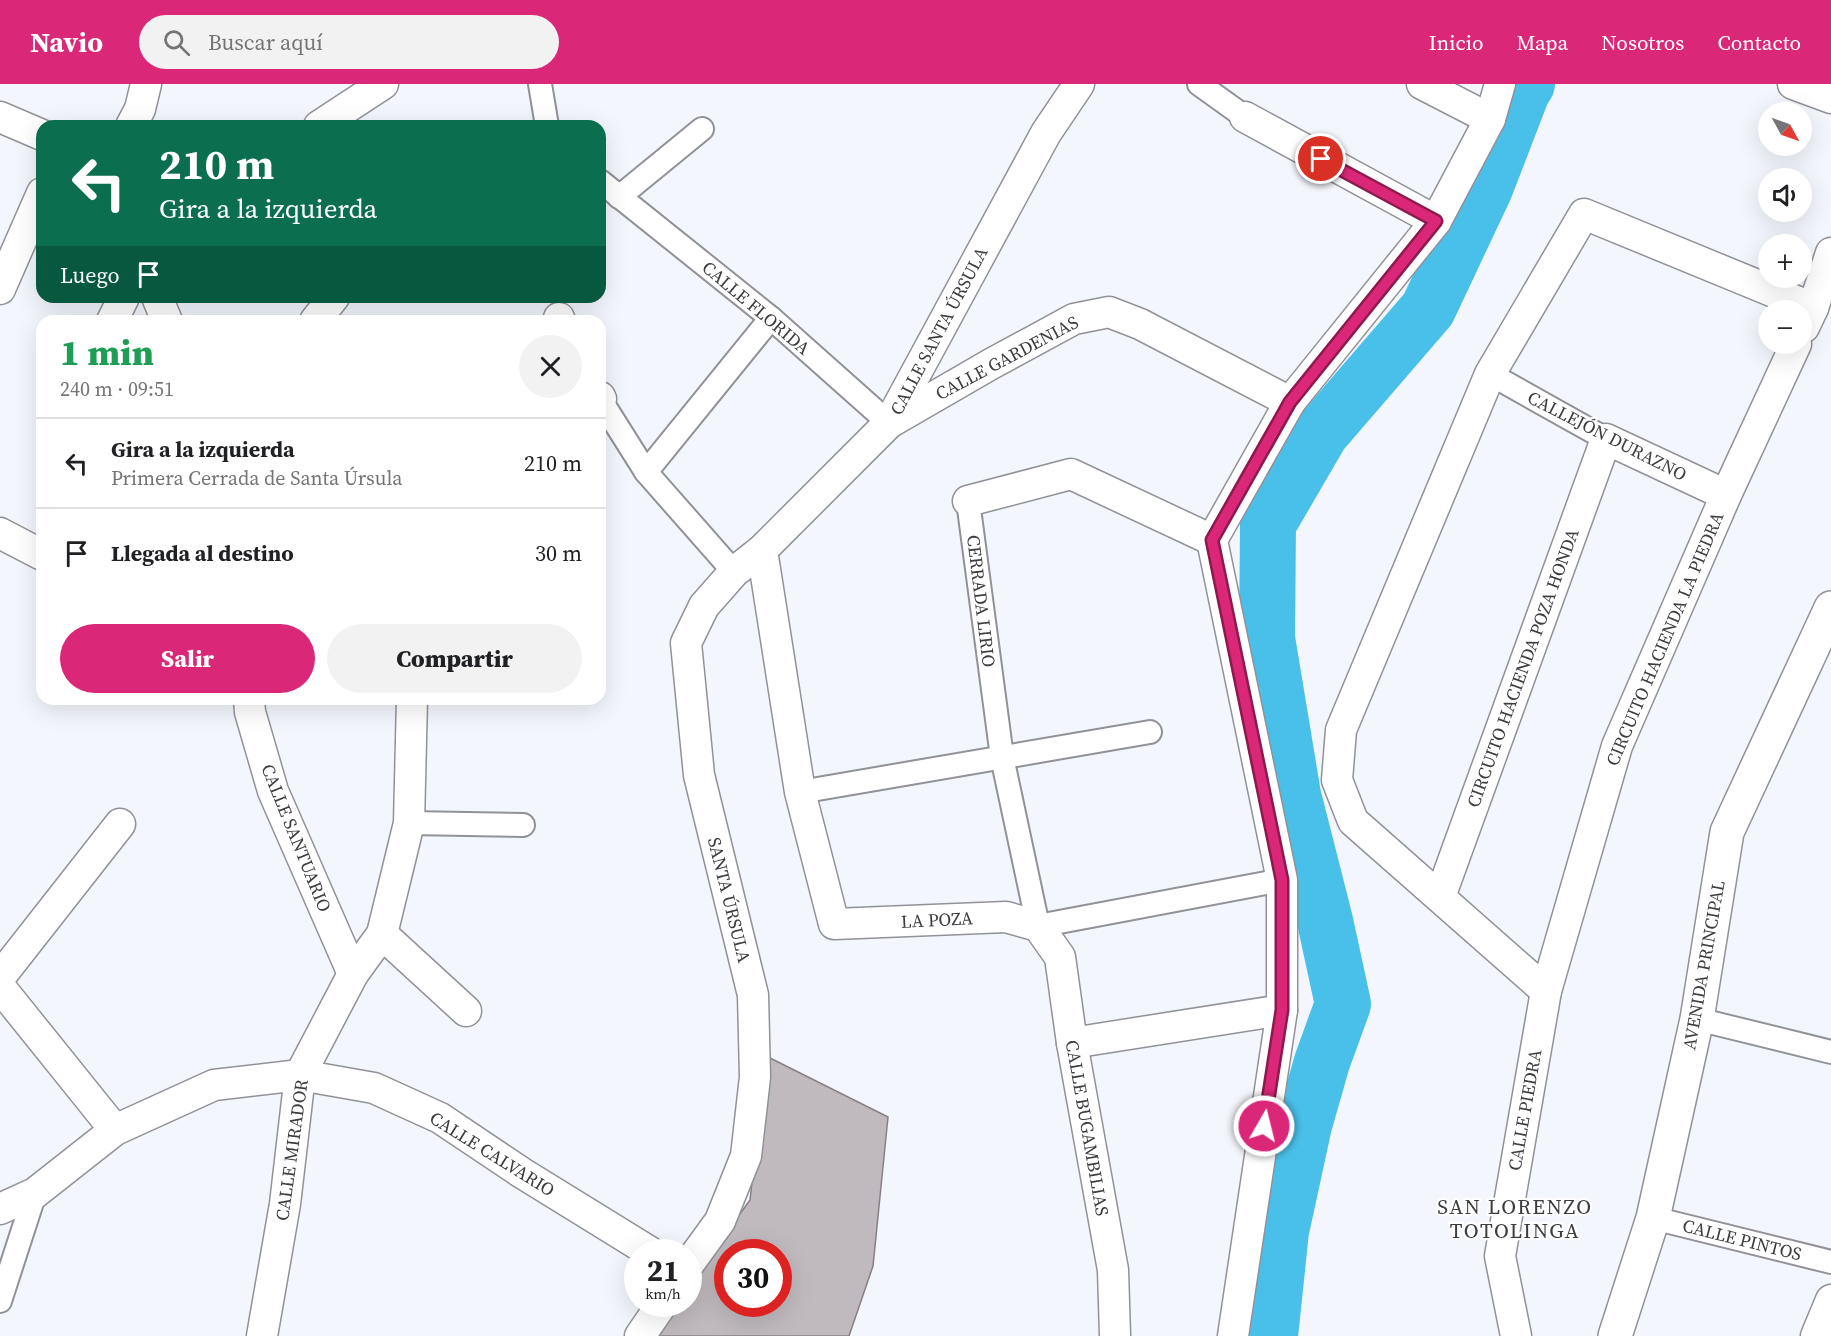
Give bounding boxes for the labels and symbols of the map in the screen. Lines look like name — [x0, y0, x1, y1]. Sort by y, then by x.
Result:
north arrow — [1758, 102, 1812, 156]
pin — [1295, 133, 1346, 184]
street label: CALLE SANTA ÚRSULA — [884, 242, 994, 419]
street label: CALLE FLORIDA — [697, 255, 816, 360]
street label: CALLE GARDENIAS — [931, 309, 1083, 406]
street label: CALLEJÓN DURAZNO — [1523, 385, 1691, 487]
street label: CIRCUITO HACIENDA LA PIEDRA — [1600, 508, 1730, 770]
street label: CIRCUITO HACIENDA POZA HONDA — [1460, 525, 1585, 811]
street label: CERRADA LIRIO — [961, 533, 1002, 669]
street label: CALLE SANTUARIO — [255, 760, 338, 916]
street label: SANTA ÚRSULA — [702, 835, 757, 965]
street label: AVENIDA PRINCIPAL — [1676, 878, 1731, 1052]
street label: LA POZA — [900, 905, 974, 934]
street label: CALLE BUGAMBILIAS — [1060, 1038, 1115, 1218]
street label: CALLE PIEDRA — [1502, 1047, 1548, 1173]
street label: CALLE MIRADOR — [269, 1077, 314, 1222]
position arrow — [1232, 1094, 1296, 1158]
street label: CALLE CALVARIO — [425, 1105, 560, 1202]
district label: SAN LORENZO TOTOLINGA — [1437, 1192, 1593, 1245]
street label: CALLE PINTOS — [1680, 1213, 1804, 1266]
speed limit sign: 30 — [714, 1239, 792, 1317]

